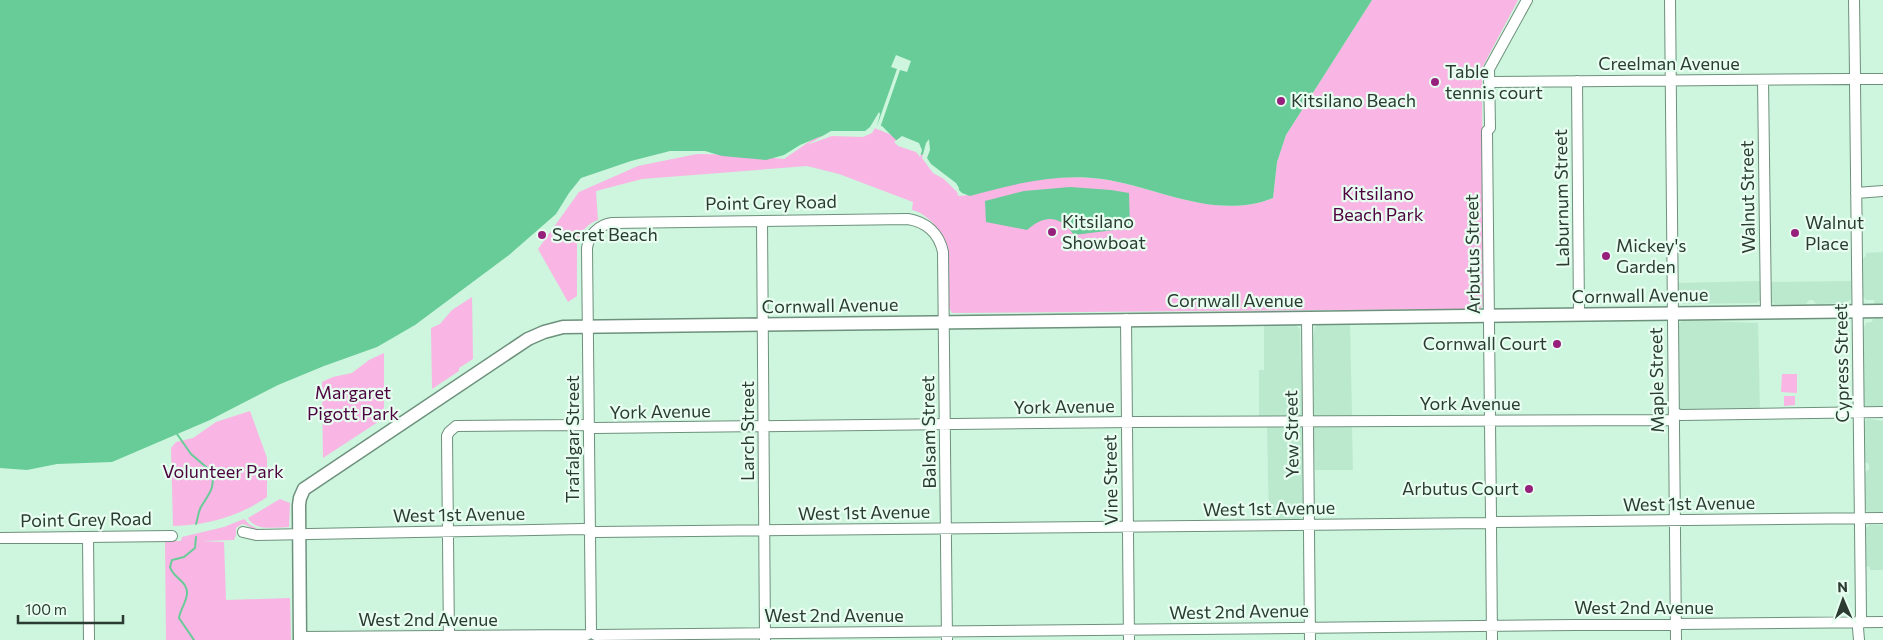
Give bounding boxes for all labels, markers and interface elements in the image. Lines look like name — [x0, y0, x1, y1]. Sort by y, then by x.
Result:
street label: Creelman Avenue — [1598, 52, 1740, 74]
place label: Table tennis court — [1445, 60, 1543, 103]
marker: Table tennis court — [1429, 76, 1441, 88]
place label: Kitsilano Beach — [1291, 89, 1416, 111]
marker: Kitsilano Beach — [1275, 95, 1287, 107]
street label: Laburnum Street — [1549, 129, 1573, 267]
street label: Walnut Street — [1735, 140, 1759, 254]
park label: Kitsilano Beach Park — [1333, 182, 1424, 225]
street label: Point Grey Road — [705, 190, 837, 214]
street label: Arbutus Street — [1460, 194, 1484, 314]
place label: Kitsilano Showboat — [1062, 210, 1146, 253]
place label: Walnut Place — [1805, 211, 1864, 254]
place label: Secret Beach — [552, 223, 658, 245]
marker: Kitsilano Showboat — [1046, 226, 1058, 238]
marker: Walnut Place — [1789, 227, 1801, 239]
marker: Secret Beach — [536, 229, 548, 241]
place label: Mickey's Garden — [1616, 234, 1687, 277]
marker: Mickey's Garden — [1600, 250, 1612, 262]
street label: Cornwall Avenue — [1571, 283, 1708, 307]
street label: Cornwall Avenue — [1167, 289, 1303, 311]
street label: Cornwall Avenue — [761, 293, 898, 317]
street label: Cypress Street — [1829, 303, 1853, 423]
street label: Maple Street — [1644, 327, 1668, 433]
place label: Cornwall Court — [1423, 332, 1547, 354]
marker: Cornwall Court — [1551, 338, 1563, 350]
street label: Trafalgar Street — [561, 375, 583, 503]
street label: Balsam Street — [916, 375, 940, 489]
park label: Margaret Pigott Park — [307, 381, 399, 424]
street label: Larch Street — [736, 381, 758, 481]
street label: Yew Street — [1279, 390, 1303, 478]
street label: York Avenue — [1419, 392, 1521, 414]
street label: York Avenue — [1013, 394, 1115, 418]
street label: York Avenue — [609, 399, 711, 423]
street label: Vine Street — [1098, 434, 1122, 526]
park label: Volunteer Park — [162, 460, 284, 482]
place label: Arbutus Court — [1402, 477, 1519, 499]
marker: Arbutus Court — [1523, 483, 1535, 495]
street label: West 1st Avenue — [1623, 491, 1755, 515]
street label: West 1st Avenue — [1203, 496, 1335, 520]
street label: West 1st Avenue — [798, 500, 930, 524]
street label: West 1st Avenue — [393, 502, 525, 526]
street label: Point Grey Road — [20, 507, 152, 531]
north arrow — [1818, 575, 1868, 625]
text: N — [1837, 578, 1848, 595]
scale bar — [18, 592, 122, 624]
street label: West 2nd Avenue — [1574, 596, 1714, 618]
street label: West 2nd Avenue — [1169, 599, 1309, 623]
text: 100 m — [25, 600, 67, 618]
street label: West 2nd Avenue — [764, 604, 904, 626]
street label: West 2nd Avenue — [358, 608, 498, 630]

